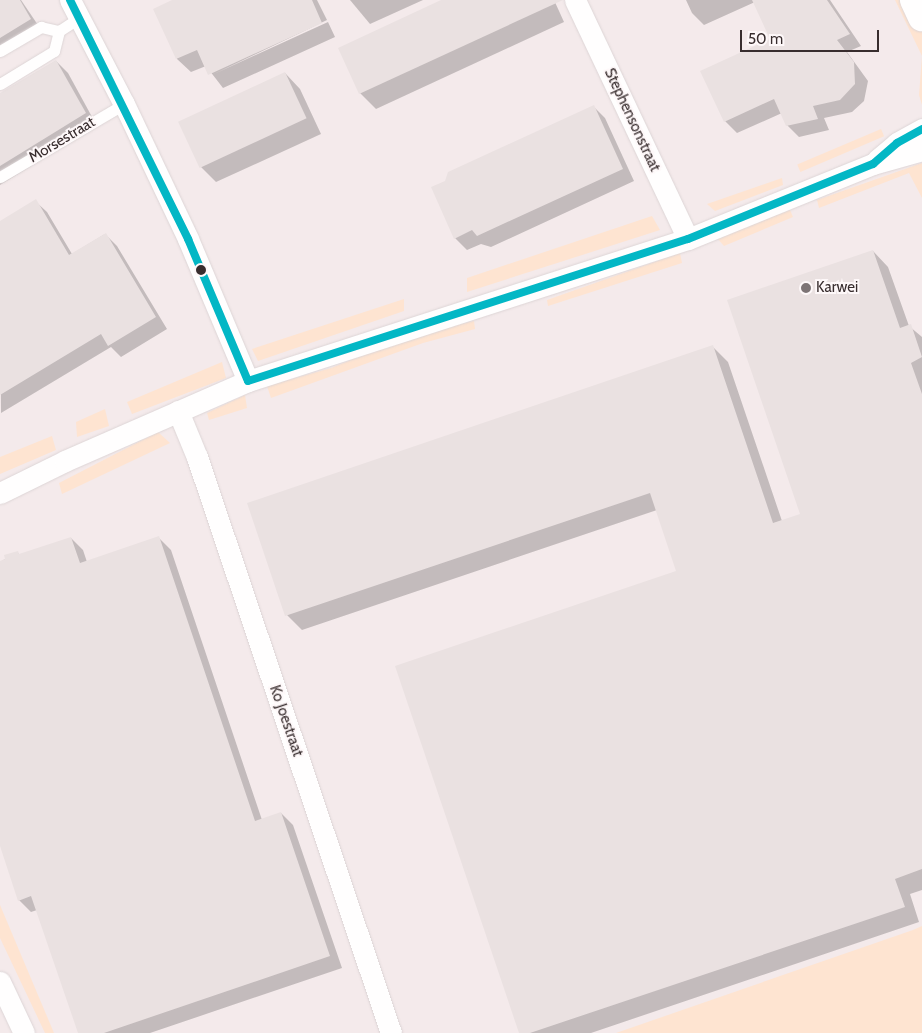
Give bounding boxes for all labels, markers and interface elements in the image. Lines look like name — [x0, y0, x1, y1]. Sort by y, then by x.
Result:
scale bar — [742, 20, 881, 52]
text: 50 m — [748, 30, 783, 48]
street label: Stephensonstraat — [600, 66, 664, 174]
street label: Morsestraat — [26, 113, 98, 167]
unlabelled marker — [196, 265, 206, 275]
place label: Karwei — [816, 279, 858, 297]
marker: Karwei — [800, 282, 812, 294]
street label: Ko Joestraat — [265, 683, 307, 759]

